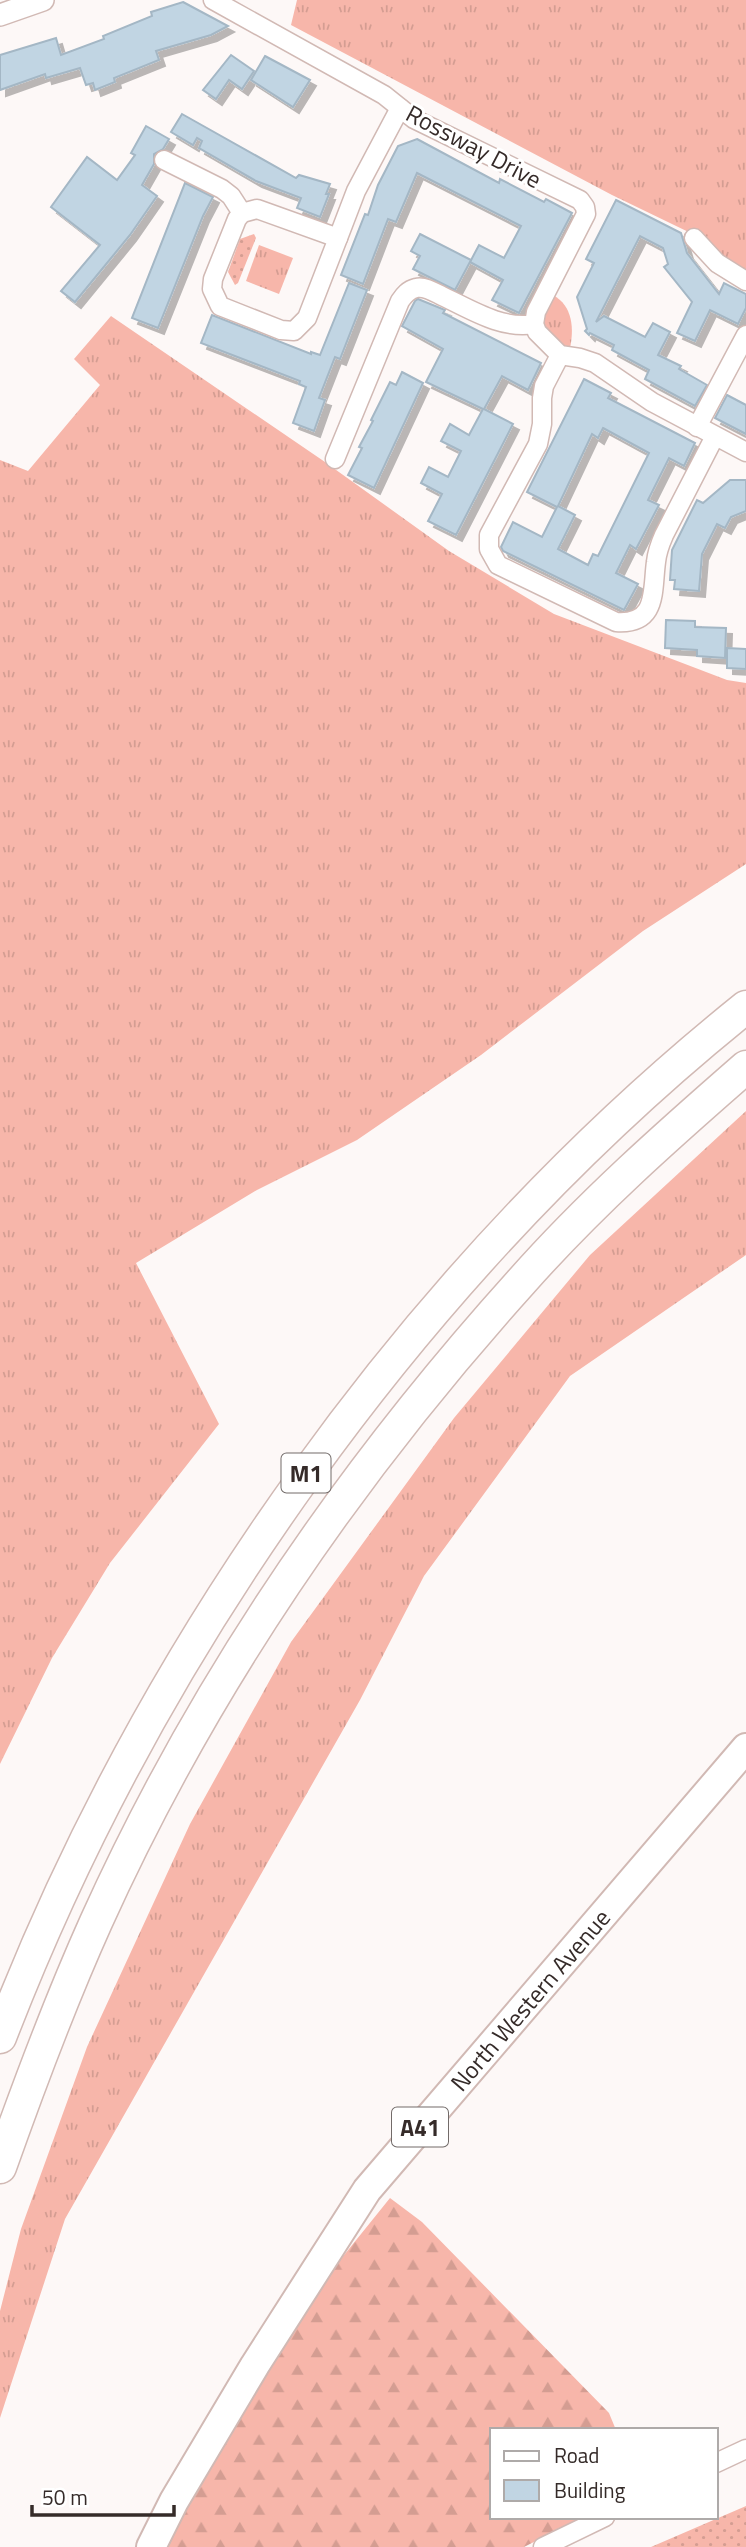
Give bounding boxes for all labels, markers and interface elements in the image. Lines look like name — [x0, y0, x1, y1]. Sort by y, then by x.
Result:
street label: Rossway Drive — [400, 95, 548, 197]
road number: M1 — [282, 1454, 330, 1492]
street label: North Western Avenue — [442, 1901, 619, 2099]
road number: A41 — [392, 2108, 448, 2146]
legend — [490, 2428, 718, 2519]
text: Road — [554, 2439, 599, 2471]
scale bar — [32, 2474, 173, 2518]
text: Building — [554, 2474, 626, 2506]
text: 50 m — [42, 2481, 88, 2513]

